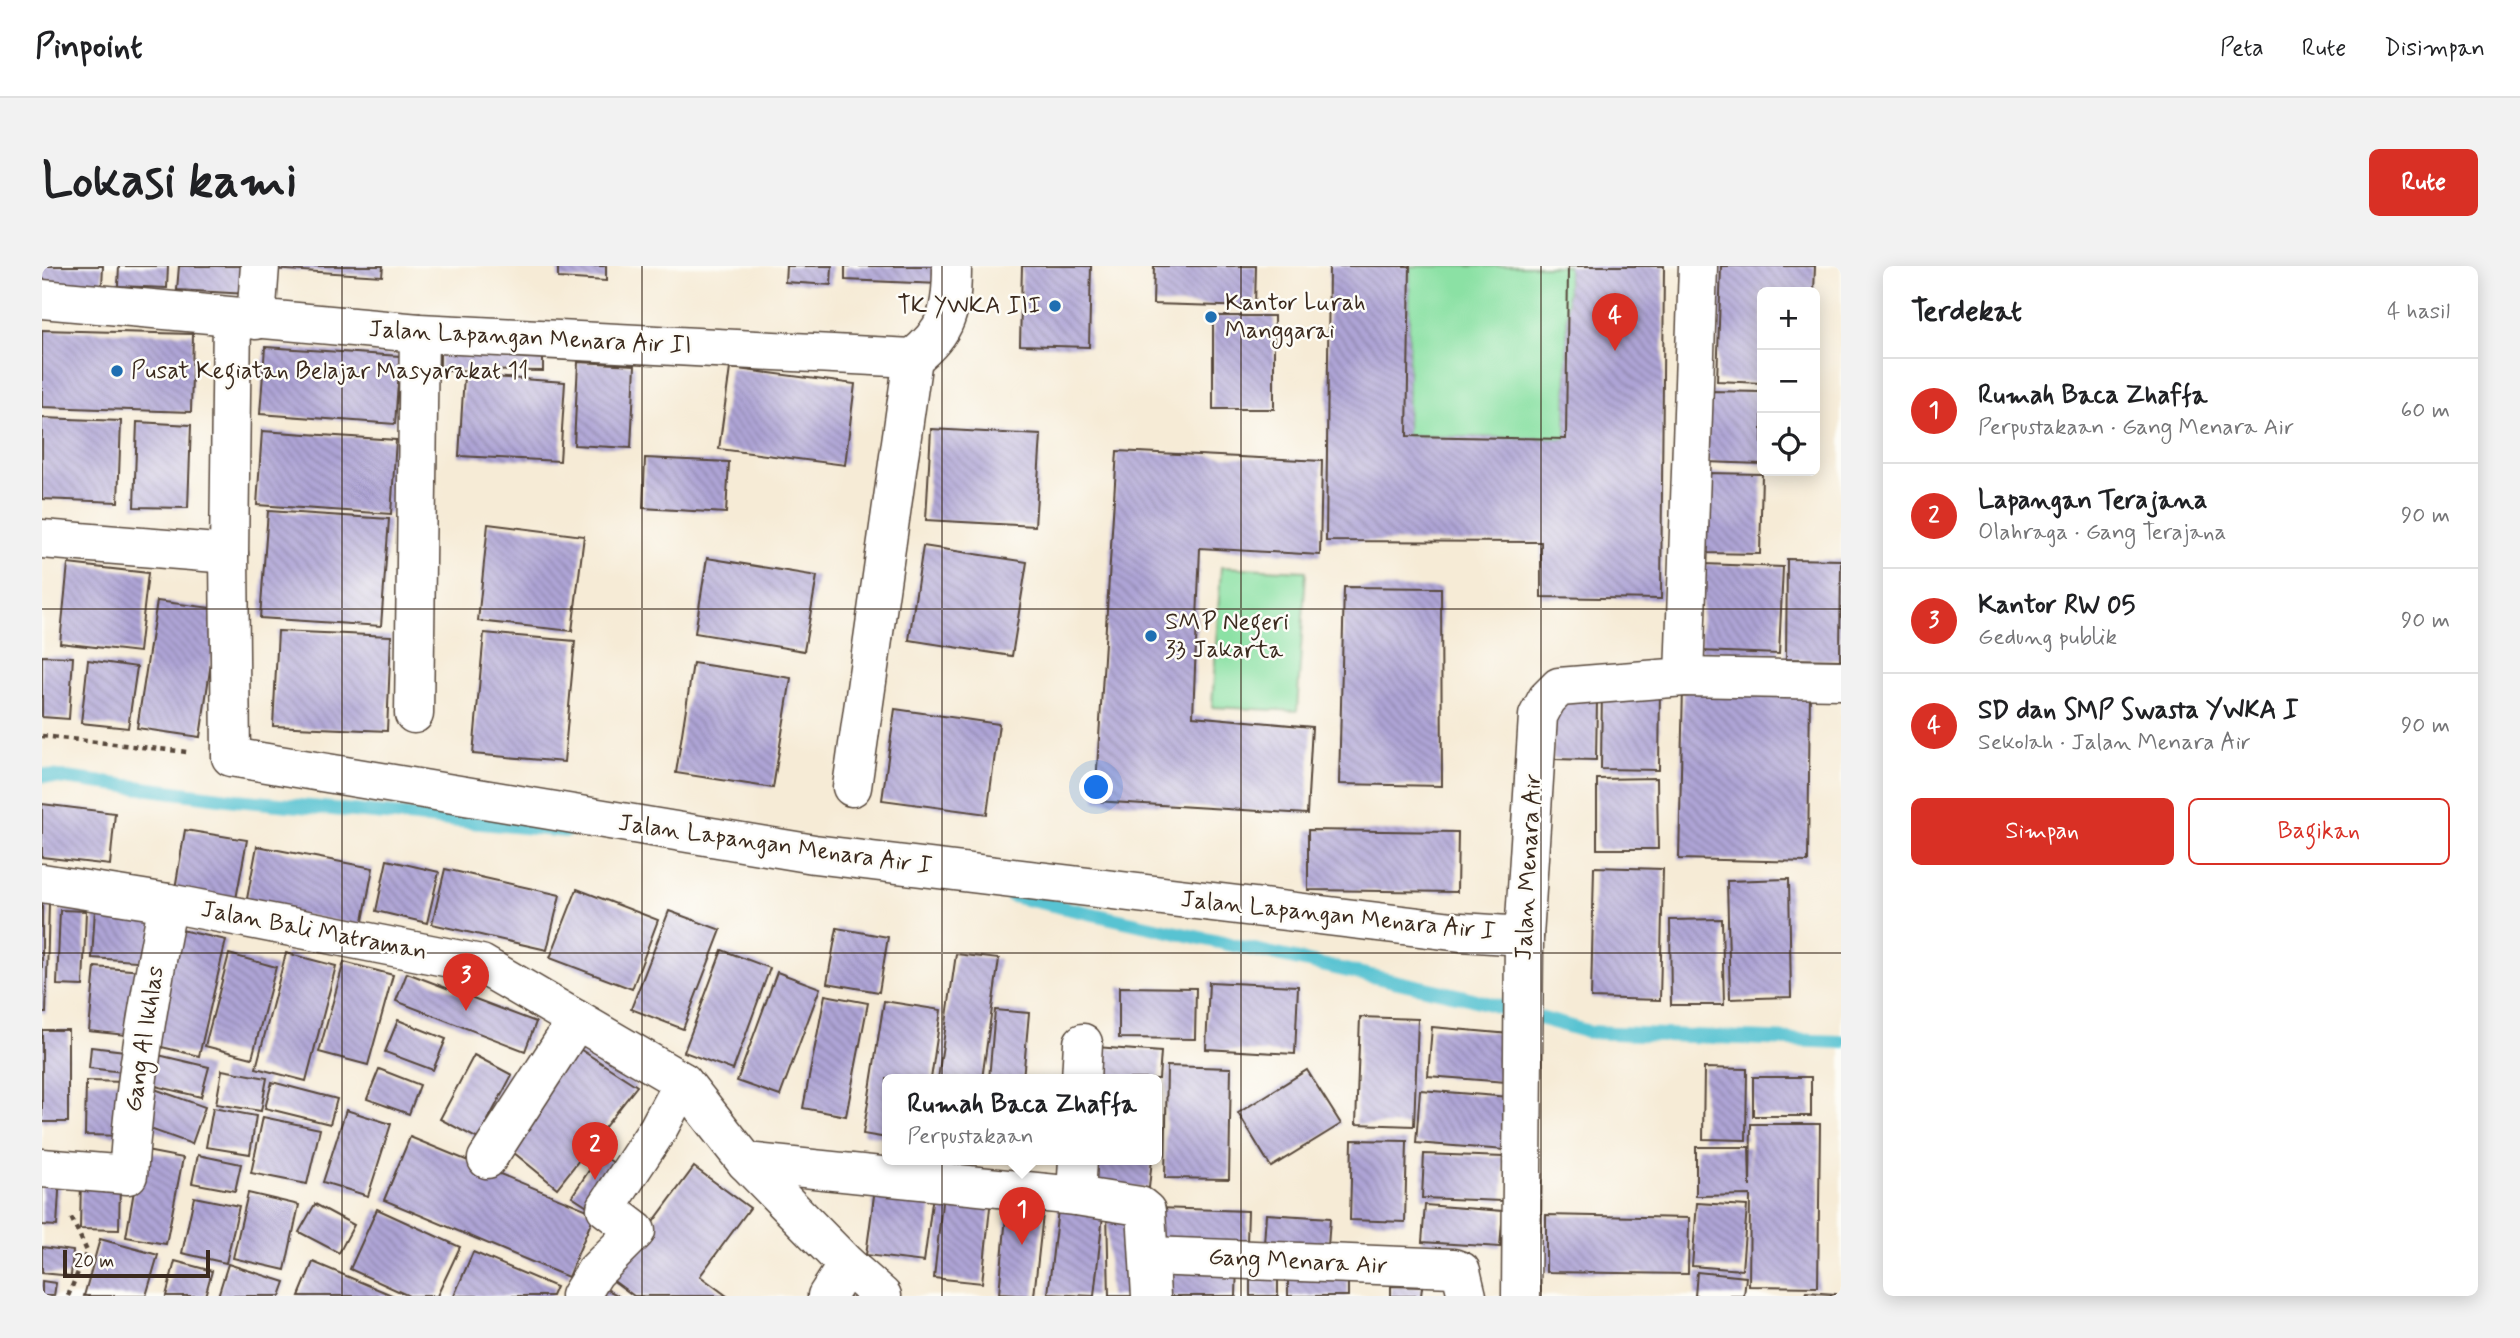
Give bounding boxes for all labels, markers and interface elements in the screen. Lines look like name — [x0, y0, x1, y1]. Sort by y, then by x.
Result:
text: Pinpoint — [35, 26, 143, 70]
text: Peta — [2220, 33, 2264, 64]
text: Rute — [2302, 33, 2346, 64]
text: Disimpan — [2384, 33, 2485, 64]
button: Rute — [2369, 149, 2478, 216]
text: Lokasi kami — [42, 150, 297, 215]
map controls — [1757, 287, 1820, 476]
button: + — [1757, 287, 1820, 350]
place label: Kantor Lurah Manggarai — [1225, 288, 1366, 349]
place label: TK YWKA III — [897, 291, 1041, 322]
text: Terdekat — [1911, 292, 2022, 331]
pin: 4 — [1592, 293, 1638, 351]
text: 4 hasil — [2387, 297, 2450, 327]
marker: TK YWKA III — [1047, 298, 1063, 314]
marker: Kantor Lurah Manggarai — [1203, 309, 1219, 325]
street label: Jalan Lapangan Menara Air II — [368, 314, 692, 362]
button: − — [1757, 350, 1820, 413]
place label: Pusat Kegiatan Belajar Masyarakat 11 — [131, 356, 529, 390]
marker: Pusat Kegiatan Belajar Masyarakat 11 — [109, 363, 125, 379]
text: Rumah Baca Zhaffa — [1978, 379, 2207, 413]
text: 1 — [1929, 396, 1939, 426]
text: 60 m — [2401, 396, 2450, 426]
button: locate — [1757, 413, 1820, 476]
text: Perpustakaan · Gang Menara Air — [1978, 413, 2294, 443]
text: Lapangan Terajana — [1978, 484, 2207, 518]
text: 2 — [1928, 501, 1940, 531]
text: 90 m — [2401, 501, 2450, 531]
text: Olahraga · Gang Terajana — [1978, 518, 2226, 548]
text: Kantor RW 05 — [1978, 589, 2135, 623]
text: 3 — [1929, 606, 1939, 636]
text: 90 m — [2401, 606, 2450, 636]
place label: SMP Negeri 33 Jakarta — [1165, 607, 1289, 666]
text: Gedung publik — [1978, 623, 2117, 653]
marker: SMP Negeri 33 Jakarta — [1143, 628, 1159, 644]
text: SD dan SMP Swasta YWKA I — [1978, 694, 2298, 728]
text: 4 — [1927, 711, 1941, 741]
text: 90 m — [2401, 711, 2450, 741]
text: Sekolah · Jalan Menara Air — [1978, 728, 2251, 758]
your location — [1079, 770, 1113, 804]
street label: Jalan Menara Air — [1509, 773, 1549, 961]
button: Simpan — [1911, 798, 2174, 865]
button: Bagikan — [2188, 798, 2450, 865]
street label: Jalan Lapangan Menara Air I — [616, 808, 934, 882]
street label: Jalan Lapangan Menara Air I — [1179, 884, 1497, 948]
street label: Jalan Bali Matraman — [198, 894, 430, 968]
pin: 3 — [443, 953, 489, 1011]
street label: Gang Al Ikhlas — [118, 964, 174, 1114]
popup — [882, 1074, 1162, 1165]
text: Rumah Baca Zhaffa — [907, 1088, 1137, 1122]
pin: 2 — [572, 1122, 618, 1180]
text: Perpustakaan — [907, 1122, 1034, 1152]
pin: 1 — [999, 1187, 1045, 1245]
street label: Gang Menara Air — [1207, 1242, 1388, 1284]
scale bar — [63, 1247, 210, 1279]
text: 20 m — [74, 1249, 114, 1274]

